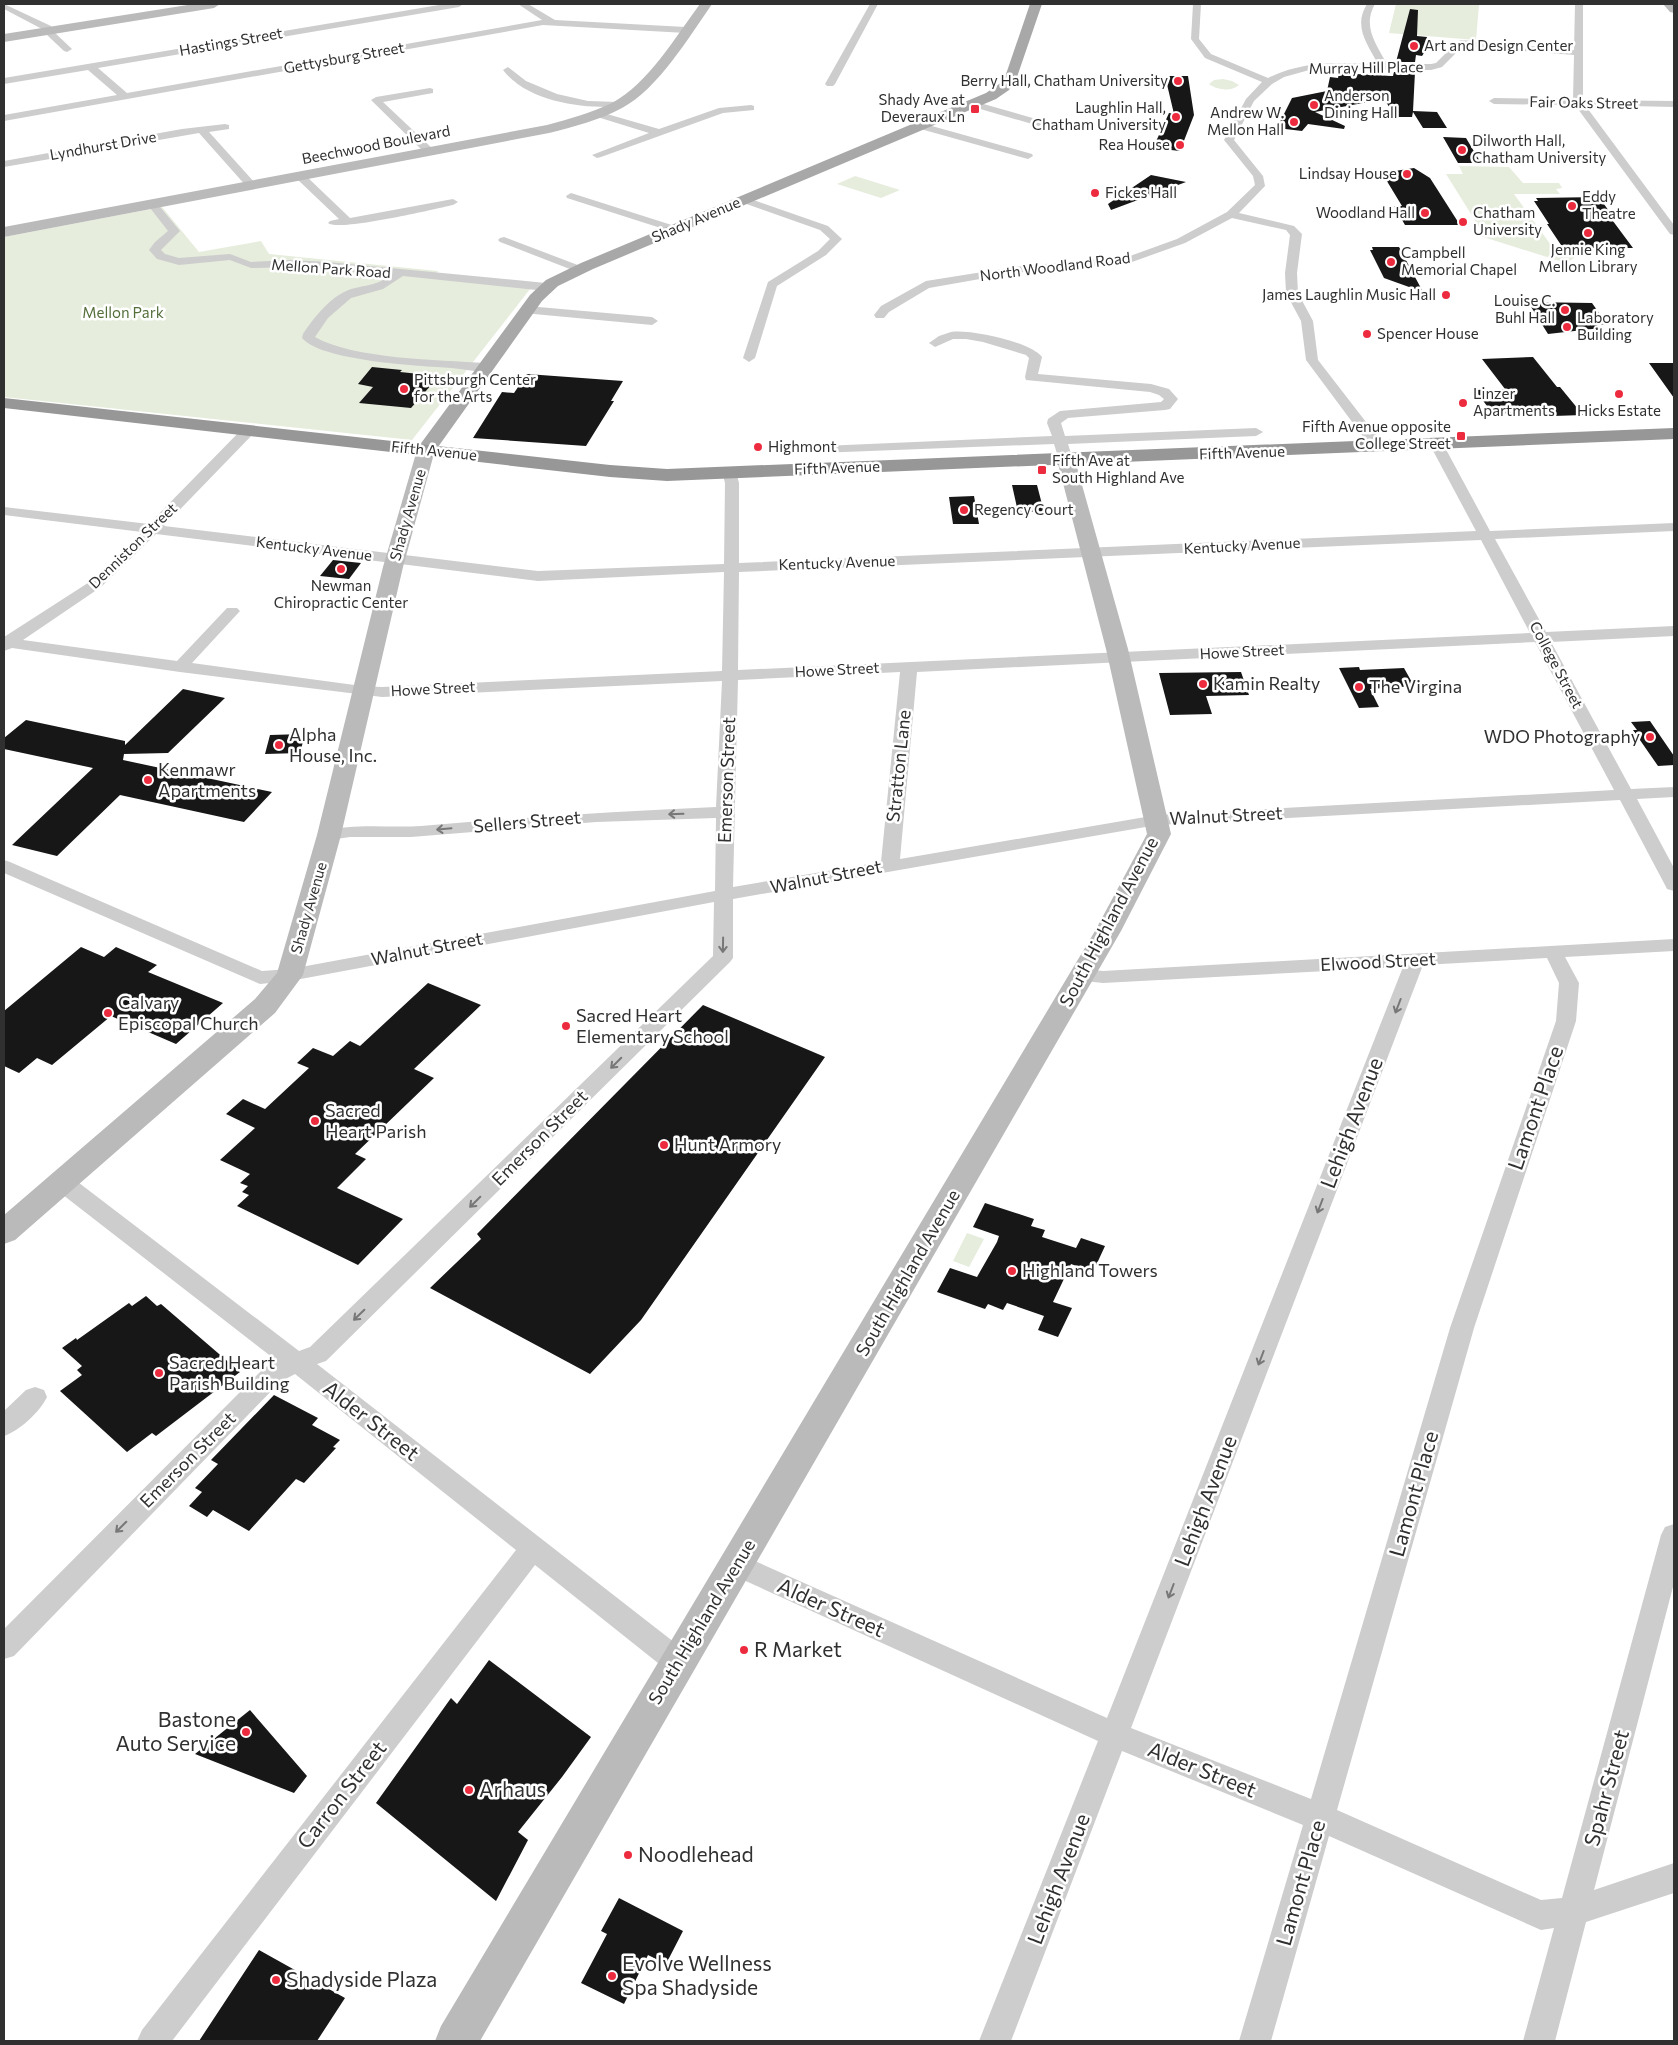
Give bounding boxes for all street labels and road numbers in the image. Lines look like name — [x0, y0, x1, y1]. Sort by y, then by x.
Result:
street label: Hastings Street — [178, 23, 284, 59]
street label: Gettysburg Street — [282, 38, 406, 76]
street label: Murray Hill Place — [1308, 57, 1424, 77]
street label: Fair Oaks Street — [1529, 92, 1639, 112]
street label: Beechwood Boulevard — [300, 121, 452, 167]
street label: Lyndhurst Drive — [48, 127, 158, 163]
street label: Shady Avenue — [649, 192, 743, 246]
street label: North Woodland Road — [979, 248, 1131, 284]
street label: Mellon Park Road — [271, 255, 391, 281]
street label: Fifth Avenue — [390, 437, 478, 463]
street label: Fifth Avenue — [1199, 442, 1285, 462]
street label: Fifth Avenue — [794, 457, 880, 477]
street label: Shady Avenue — [385, 467, 429, 563]
street label: Denniston Street — [84, 499, 180, 592]
street label: Kentucky Avenue — [255, 532, 373, 564]
street label: Kentucky Avenue — [1183, 533, 1301, 557]
street label: Kentucky Avenue — [778, 551, 896, 573]
street label: College Street — [1526, 618, 1587, 711]
street label: Howe Street — [1199, 640, 1285, 662]
street label: Howe Street — [794, 658, 880, 680]
street label: Howe Street — [390, 677, 476, 699]
street label: Stratton Lane — [881, 709, 915, 823]
street label: Emerson Street — [713, 716, 739, 843]
street label: Walnut Street — [1169, 801, 1283, 829]
street label: Sellers Street — [472, 805, 582, 837]
street label: South Highland Avenue — [1054, 833, 1162, 1010]
street label: Walnut Street — [768, 854, 884, 898]
street label: Shady Avenue — [286, 860, 330, 956]
street label: Walnut Street — [369, 926, 485, 970]
street label: Elwood Street — [1320, 947, 1436, 975]
street label: Lamont Place — [1502, 1042, 1567, 1173]
street label: Lehigh Avenue — [1314, 1054, 1387, 1191]
street label: Emerson Street — [487, 1085, 592, 1190]
street label: South Highland Avenue — [850, 1185, 964, 1360]
street label: Alder Street — [319, 1375, 425, 1465]
street label: Emerson Street — [135, 1407, 240, 1512]
street label: Lamont Place — [1383, 1428, 1442, 1559]
street label: Lehigh Avenue — [1168, 1432, 1241, 1569]
street label: South Highland Avenue — [643, 1535, 759, 1708]
street label: Alder Street — [774, 1572, 889, 1641]
street label: Spahr Street — [1578, 1727, 1633, 1849]
street label: Carron Street — [291, 1735, 391, 1853]
street label: Alder Street — [1145, 1736, 1260, 1802]
street label: Lehigh Avenue — [1021, 1810, 1094, 1947]
street label: Lamont Place — [1270, 1817, 1329, 1948]

